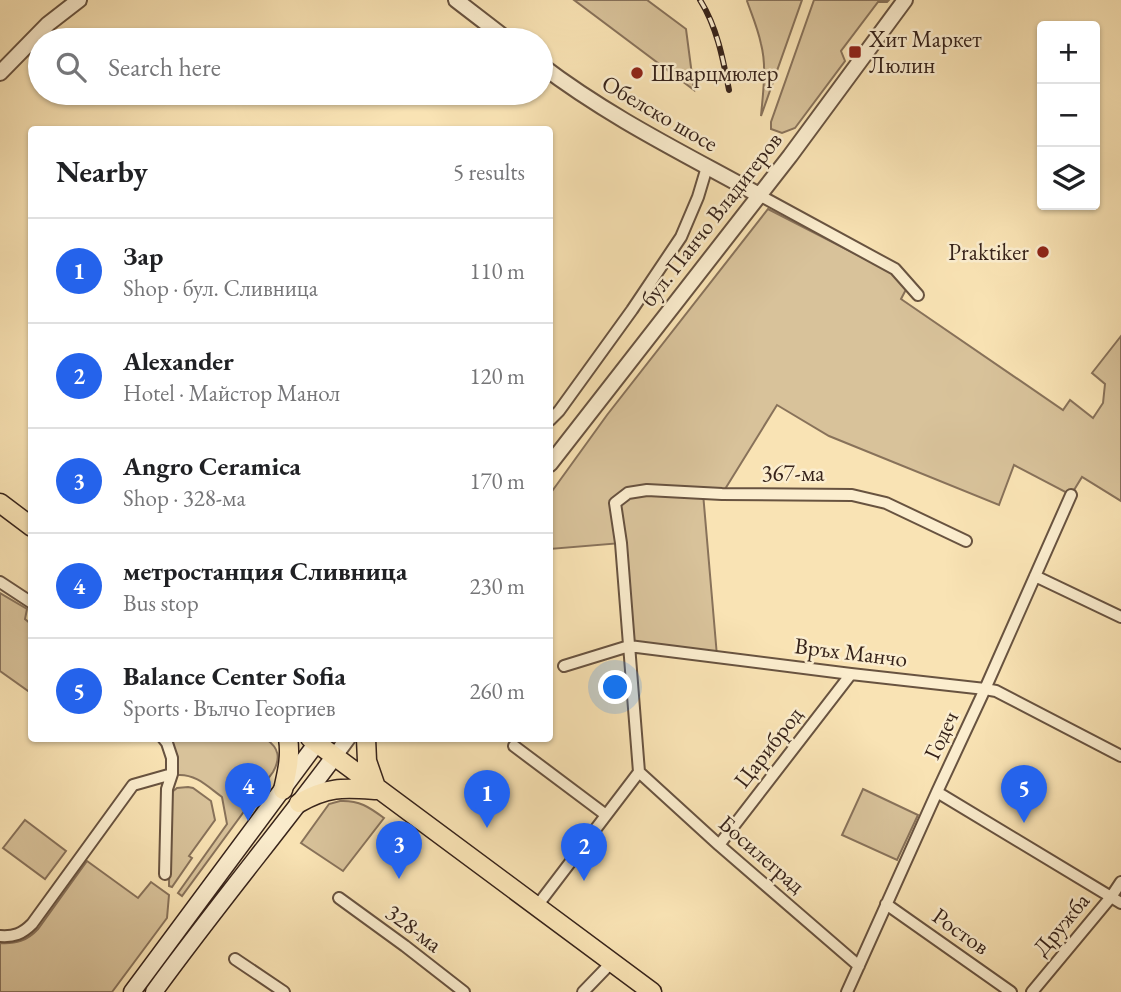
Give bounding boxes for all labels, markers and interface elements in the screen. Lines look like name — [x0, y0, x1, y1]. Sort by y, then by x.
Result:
map controls — [1037, 21, 1100, 210]
button: + — [1037, 21, 1100, 84]
place label: Хит Маркет Люлин — [868, 24, 982, 80]
search box — [28, 28, 553, 105]
marker: Хит Маркет Люлин — [847, 44, 863, 60]
icon: search — [52, 48, 90, 86]
text: Search here — [108, 50, 221, 84]
place label: Шварцмюлер — [651, 58, 778, 88]
marker: Шварцмюлер — [629, 65, 645, 81]
street label: Обелско шосе — [597, 68, 723, 158]
button: − — [1037, 84, 1100, 147]
street label: бул. Панчо Владигеров — [633, 125, 789, 312]
button: layers — [1037, 147, 1100, 210]
text: Nearby — [56, 152, 148, 191]
text: 5 results — [453, 157, 525, 187]
place label: Praktiker — [948, 237, 1029, 267]
text: Зар — [123, 239, 163, 273]
marker: Praktiker — [1035, 244, 1051, 260]
text: 1 — [73, 256, 85, 286]
text: 110 m — [469, 256, 525, 286]
text: Shop · бул. Сливница — [123, 273, 318, 303]
text: Alexander — [123, 344, 234, 378]
text: 2 — [73, 361, 85, 391]
text: 120 m — [469, 361, 525, 391]
text: Hotel · Майстор Манол — [123, 378, 340, 408]
text: Angro Ceramica — [123, 449, 301, 483]
street label: 367-ма — [762, 458, 825, 488]
text: 3 — [73, 466, 85, 496]
text: 170 m — [469, 466, 525, 496]
text: Shop · 328-ма — [123, 483, 246, 513]
text: метростанция Сливница — [123, 554, 407, 588]
text: 4 — [73, 571, 85, 601]
text: 230 m — [469, 571, 525, 601]
text: Bus stop — [123, 588, 199, 618]
street label: Връх Манчо — [793, 630, 909, 674]
text: Balance Center Sofia — [123, 659, 346, 693]
your location — [598, 670, 632, 704]
text: 5 — [73, 676, 85, 706]
text: 260 m — [469, 676, 525, 706]
text: Sports · Вълчо Георгиев — [123, 693, 336, 723]
street label: Цариброд — [727, 700, 809, 794]
street label: Годеч — [917, 706, 965, 764]
pin: 4 — [225, 763, 271, 821]
pin: 5 — [1001, 765, 1047, 823]
pin: 1 — [464, 770, 510, 828]
street label: Босилеград — [712, 808, 812, 900]
pin: 3 — [376, 821, 422, 879]
pin: 2 — [561, 823, 607, 881]
street label: Дружба — [1026, 886, 1097, 962]
street label: 328-ма — [380, 897, 449, 959]
street label: Ростов — [927, 901, 996, 961]

